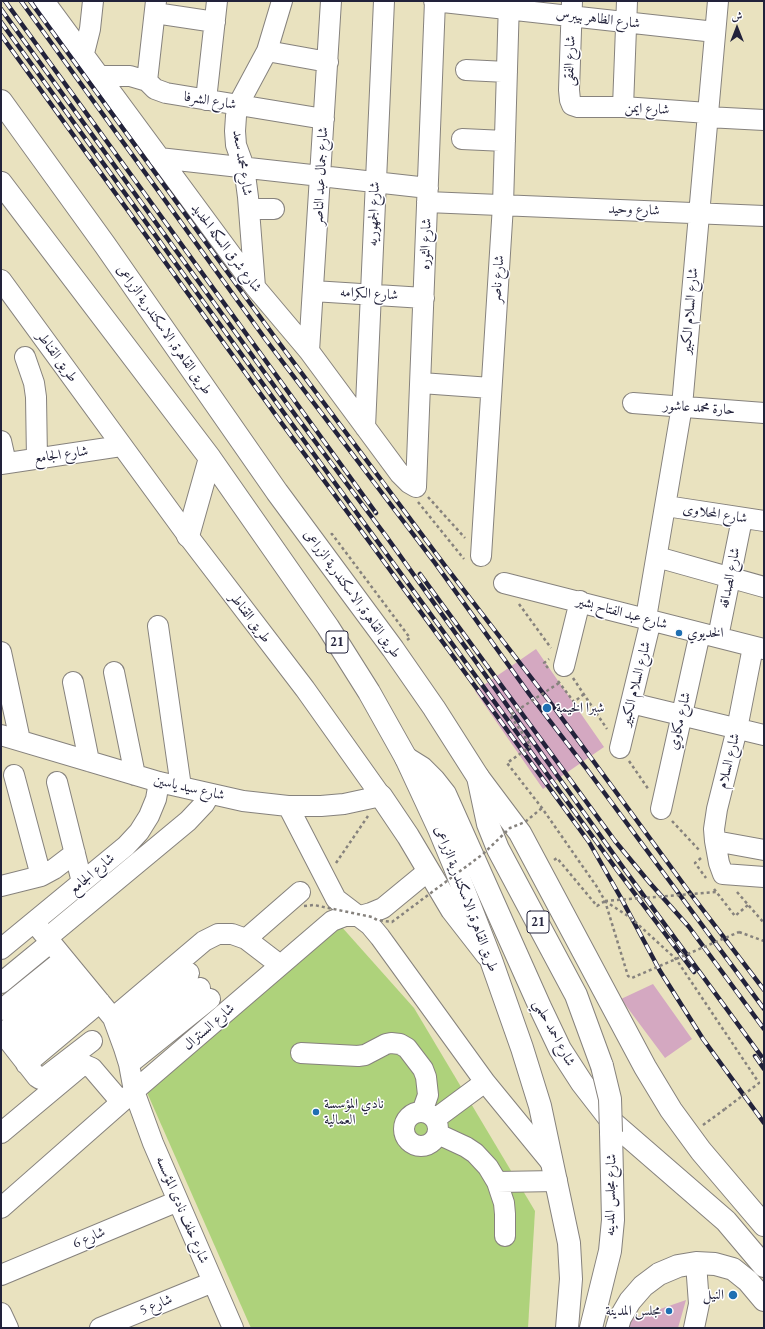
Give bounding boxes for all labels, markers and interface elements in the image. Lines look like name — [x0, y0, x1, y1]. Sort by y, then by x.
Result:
street label: شارع الظاهر بيبرس — [555, 5, 641, 33]
north arrow — [717, 8, 757, 48]
text: ش — [732, 9, 742, 23]
street label: شارع الفقى — [561, 35, 579, 87]
street label: شارع الشرفا — [183, 89, 237, 113]
street label: شارع ايمن — [624, 99, 670, 119]
street label: شارع جمال عبد الناصر — [310, 126, 332, 226]
street label: شارع محمد سعد — [229, 129, 255, 197]
street label: شارع الجمهوريه — [364, 181, 384, 247]
street label: شارع شرق السكه الحديد — [187, 200, 265, 296]
street label: شارع وحيد — [608, 201, 660, 219]
street label: شارع الثوره — [417, 218, 435, 270]
street label: شارع ناصر — [488, 254, 508, 304]
street label: طريق القاهرة, الاسكندرية الزراعى — [113, 262, 215, 398]
street label: شارع السلام الكبير — [678, 267, 702, 355]
street label: شارع الكرامه — [339, 284, 399, 304]
street label: طريق القناطر — [33, 328, 81, 386]
street label: حارة محمد عاشور — [663, 397, 735, 419]
street label: شارع الجامع — [33, 443, 89, 467]
street label: شارع المحلاوى — [682, 501, 748, 527]
street label: طريق القاهرة, الاسكندرية الزراعى — [300, 526, 404, 662]
street label: شارع الصداقه — [716, 546, 744, 610]
street label: طريق القناطر — [226, 590, 274, 646]
street label: شارع عبد الفتاح بشير — [575, 593, 669, 633]
place label: الخديوي — [687, 625, 724, 641]
marker: الخديوي — [674, 628, 684, 638]
road number: 21 — [326, 631, 348, 653]
street label: شارع السلام الكبير — [617, 640, 655, 728]
street label: شارع مكاوي — [665, 690, 695, 752]
place label: شبرا الخيمة — [556, 700, 605, 716]
marker: شبرا الخيمة — [541, 702, 553, 714]
street label: شارع السلام — [714, 732, 744, 790]
street label: شارع سيد ياسين — [152, 772, 226, 804]
street label: طريق القاهرة, الاسكندرية الزراعى — [430, 824, 502, 974]
street label: شارع الجامع — [66, 850, 118, 898]
road number: 21 — [527, 911, 549, 933]
street label: شارع احمد حلمي — [529, 997, 579, 1069]
street label: شارع السنترال — [180, 1000, 238, 1054]
place label: نادي المؤسسة العمالية — [324, 1096, 384, 1128]
marker: نادي المؤسسة العمالية — [311, 1107, 321, 1117]
street label: شارع خلف نادى المؤسسه — [152, 1154, 212, 1266]
street label: شارع مجلس المدينه — [602, 1154, 620, 1236]
street label: شارع 6 — [70, 1224, 108, 1252]
place label: النيل — [703, 1287, 724, 1303]
marker: النيل — [727, 1289, 739, 1301]
street label: شارع 5 — [137, 1291, 175, 1319]
place label: مجلس المدينة — [605, 1303, 661, 1319]
marker: مجلس المدينة — [664, 1306, 674, 1316]

